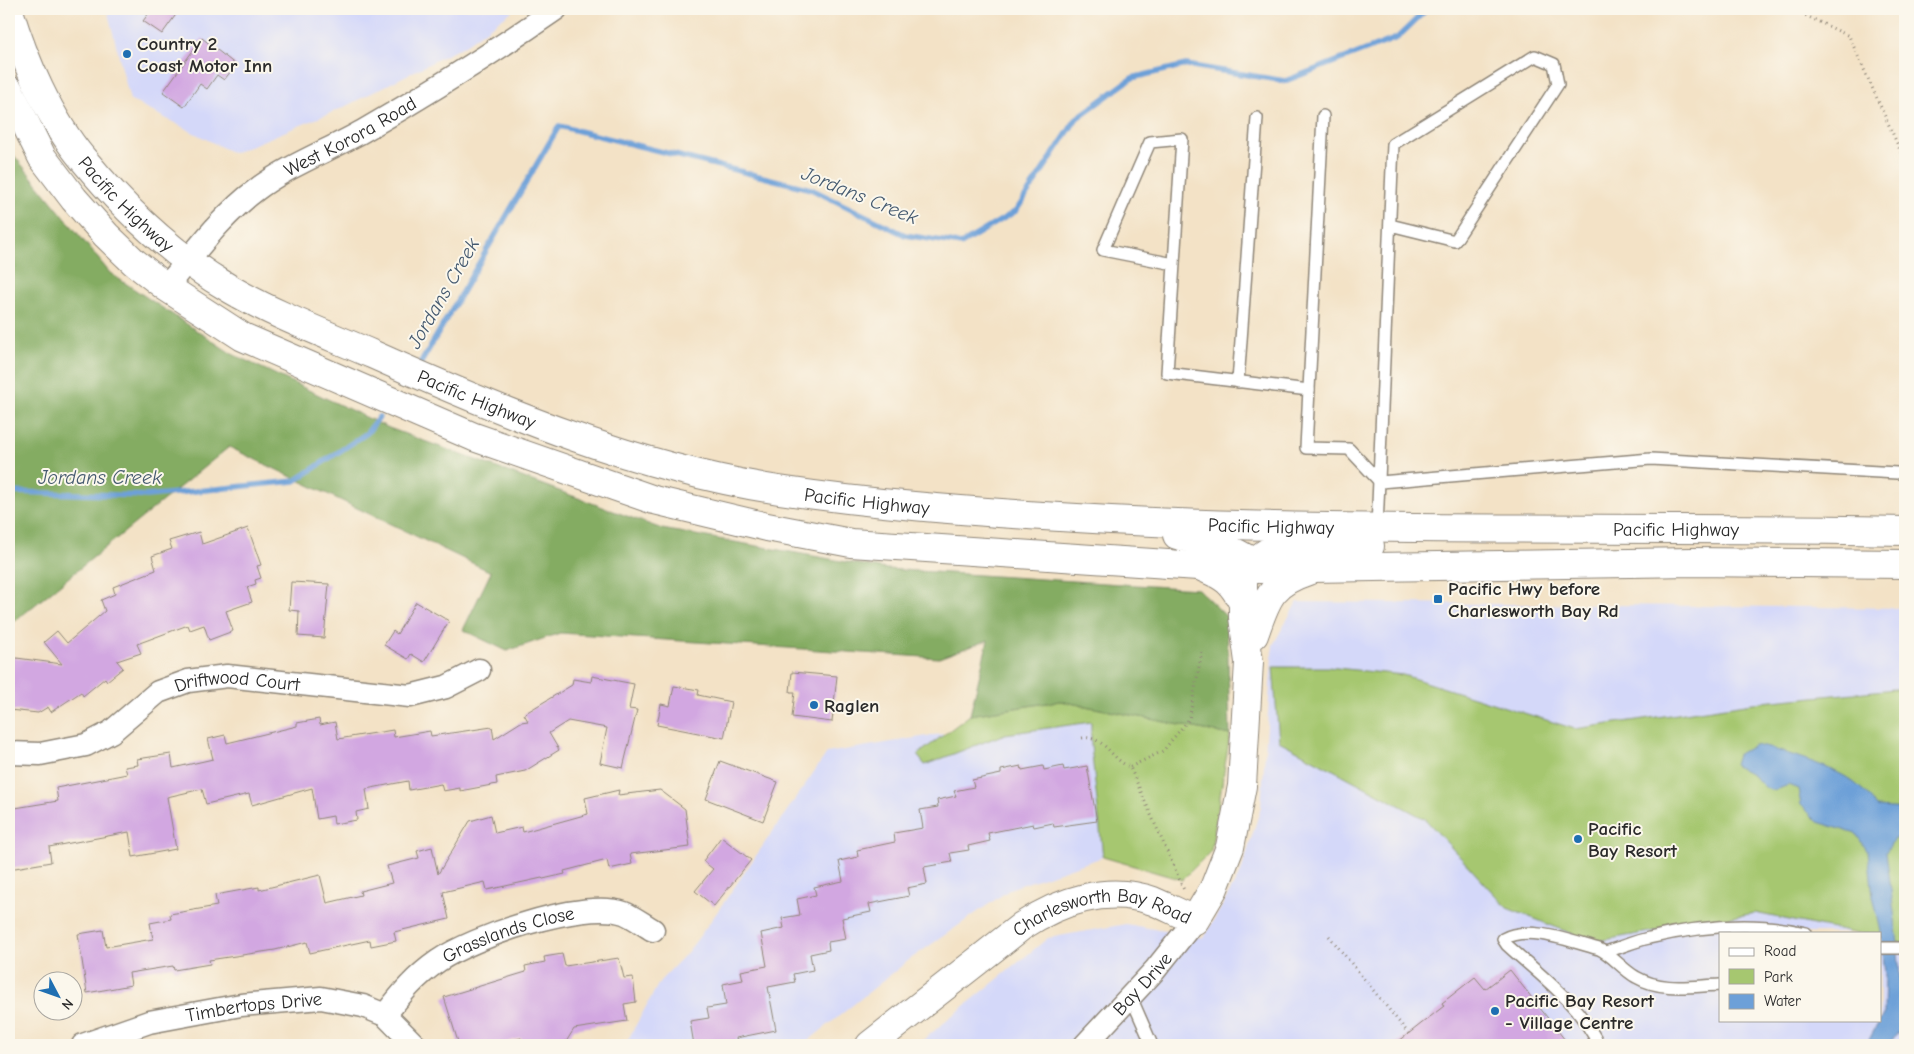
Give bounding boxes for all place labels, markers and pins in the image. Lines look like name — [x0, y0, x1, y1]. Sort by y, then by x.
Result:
place label: Country 2 Coast Motor Inn — [137, 33, 272, 77]
marker: Country 2 Coast Motor Inn — [121, 48, 133, 60]
place label: Pacific Hwy before Charlesworth Bay Rd — [1448, 578, 1619, 622]
marker: Pacific Hwy before Charlesworth Bay Rd — [1432, 593, 1444, 605]
place label: Raglen — [824, 695, 879, 717]
marker: Raglen — [808, 699, 820, 711]
place label: Pacific Bay Resort — [1588, 818, 1678, 862]
marker: Pacific Bay Resort — [1572, 833, 1584, 845]
place label: Pacific Bay Resort - Village Centre — [1505, 990, 1655, 1034]
marker: Pacific Bay Resort - Village Centre — [1489, 1005, 1501, 1017]

